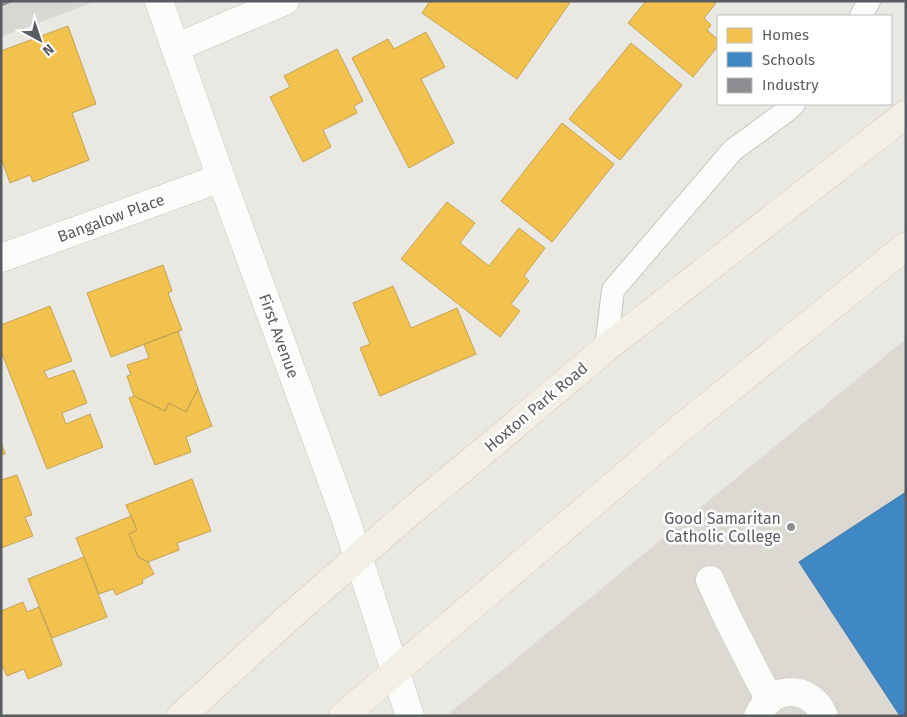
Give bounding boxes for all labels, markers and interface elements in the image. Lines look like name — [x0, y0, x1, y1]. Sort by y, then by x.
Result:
north arrow — [15, 15, 65, 65]
legend — [717, 15, 892, 105]
text: Homes — [762, 26, 809, 44]
text: N — [39, 40, 57, 59]
text: Schools — [762, 51, 815, 69]
text: Industry — [762, 76, 819, 94]
street label: Bangalow Place — [55, 190, 167, 246]
street label: First Avenue — [255, 291, 303, 381]
street label: Hoxton Park Road — [480, 358, 592, 456]
place label: Good Samaritan Catholic College — [664, 509, 781, 546]
marker: Good Samaritan Catholic College — [785, 521, 797, 533]

